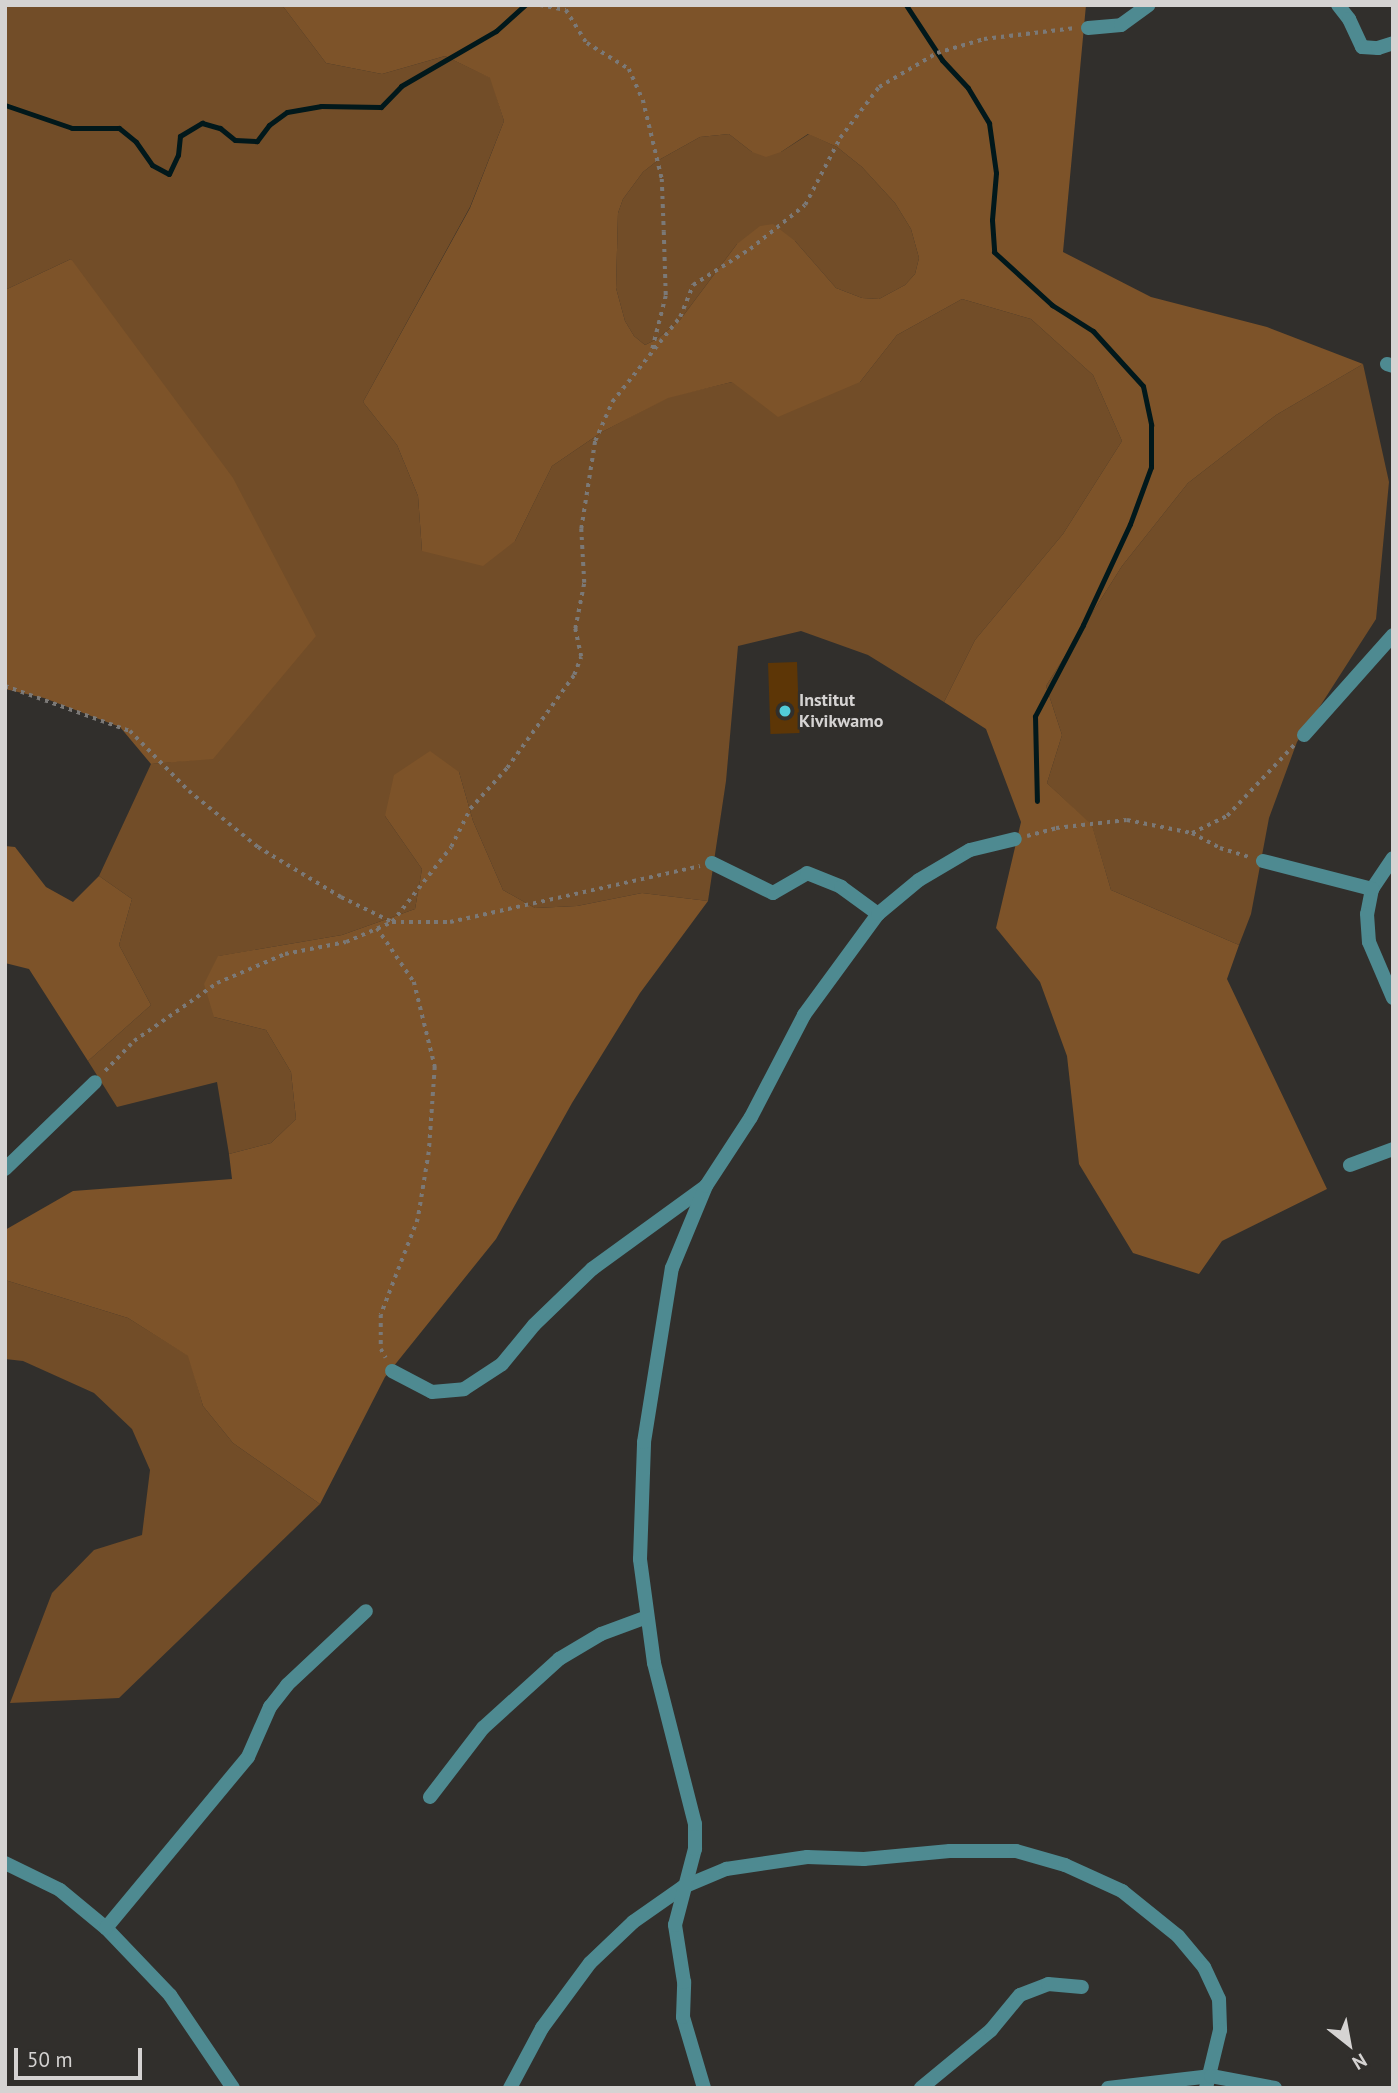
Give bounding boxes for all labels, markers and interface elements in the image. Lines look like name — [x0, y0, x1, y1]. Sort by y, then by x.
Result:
place label: Institut Kivikwamo — [799, 690, 883, 732]
marker: Institut Kivikwamo — [777, 703, 793, 719]
north arrow — [1314, 2009, 1384, 2079]
scale bar — [18, 2034, 145, 2078]
text: 50 m — [27, 2046, 73, 2073]
text: N — [1348, 2048, 1371, 2075]

